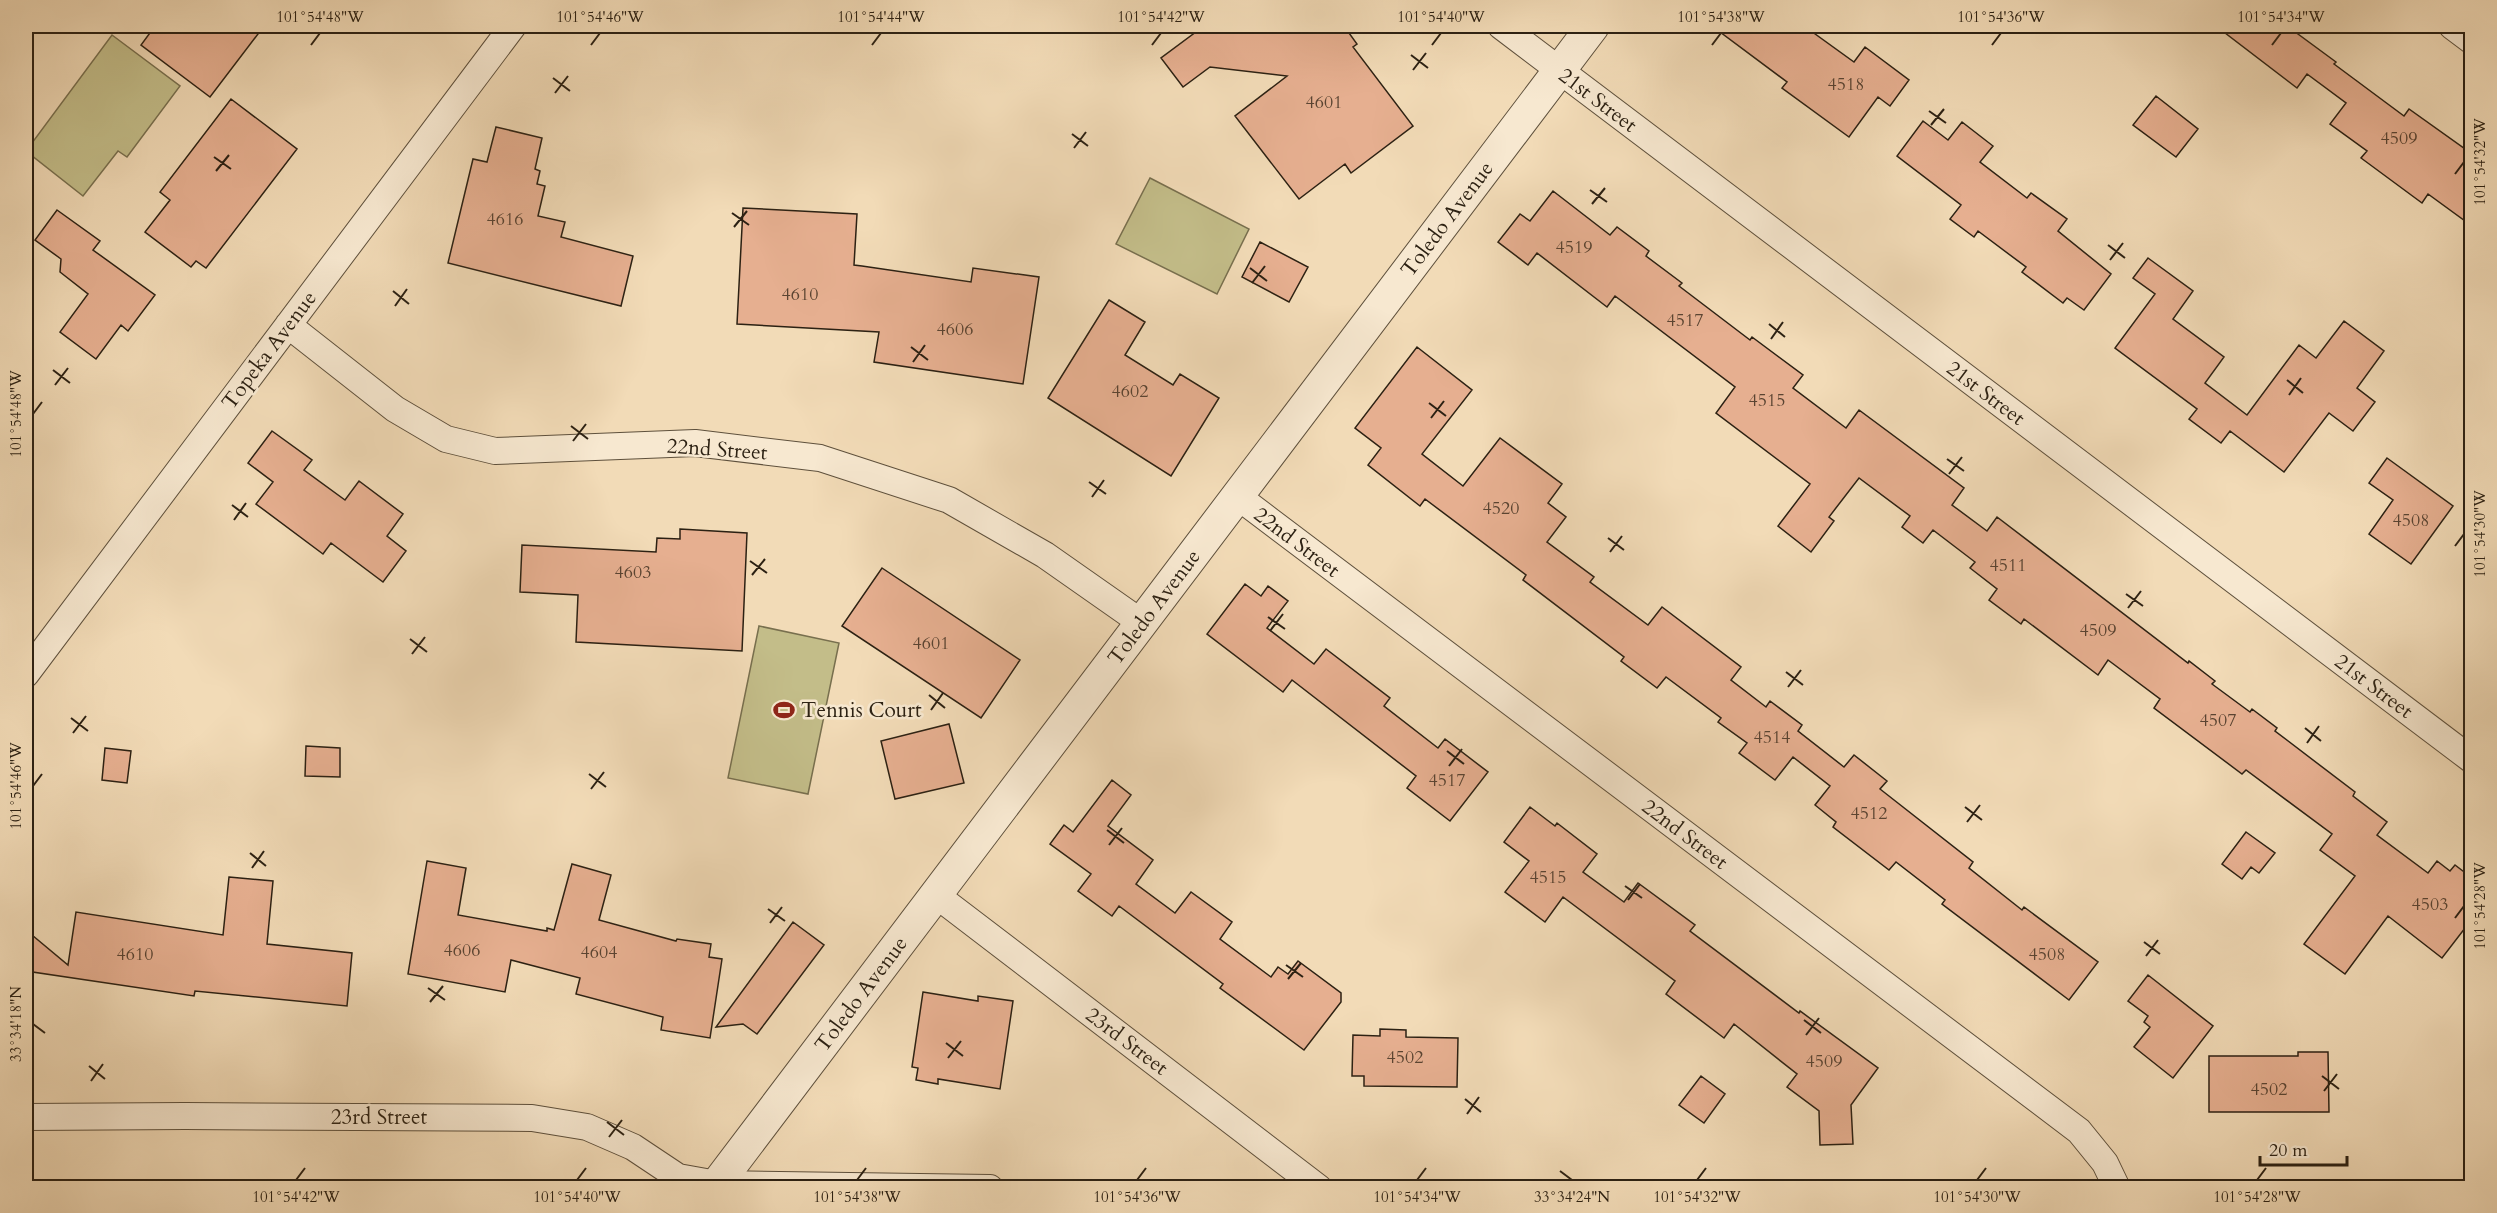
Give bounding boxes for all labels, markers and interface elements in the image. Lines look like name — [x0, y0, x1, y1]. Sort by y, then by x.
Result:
text: 101°54'48"W — [276, 7, 364, 27]
text: 101°54'46"W — [556, 7, 644, 27]
text: 101°54'44"W — [837, 7, 925, 27]
text: 101°54'42"W — [1117, 7, 1205, 27]
text: 101°54'40"W — [1397, 7, 1485, 27]
text: 101°54'38"W — [1677, 7, 1765, 27]
text: 101°54'36"W — [1957, 7, 2045, 27]
text: 101°54'34"W — [2237, 7, 2325, 27]
street label: 21st Street — [1552, 61, 1643, 140]
house number: 4518 — [1828, 72, 1864, 97]
house number: 4601 — [1306, 90, 1342, 115]
text: 101°54'32"W — [2470, 118, 2490, 206]
house number: 4509 — [2381, 126, 2417, 151]
street label: Toledo Avenue — [1394, 156, 1500, 283]
house number: 4616 — [487, 207, 523, 232]
house number: 4519 — [1556, 235, 1592, 260]
house number: 4610 — [782, 282, 818, 307]
street label: Topeka Avenue — [215, 285, 324, 416]
house number: 4517 — [1667, 308, 1703, 333]
house number: 4606 — [937, 317, 973, 342]
street label: 21st Street — [1940, 354, 2031, 433]
text: 101°54'48"W — [6, 370, 26, 458]
house number: 4602 — [1112, 379, 1148, 404]
house number: 4515 — [1749, 388, 1785, 413]
street label: 22nd Street — [666, 432, 769, 468]
text: 101°54'30"W — [2470, 490, 2490, 578]
house number: 4520 — [1483, 496, 1519, 521]
street label: 22nd Street — [1248, 500, 1346, 585]
house number: 4508 — [2393, 508, 2429, 533]
street label: Toledo Avenue — [1101, 544, 1207, 671]
house number: 4511 — [1990, 553, 2026, 578]
house number: 4603 — [615, 560, 651, 585]
house number: 4509 — [2080, 618, 2116, 643]
house number: 4601 — [913, 631, 949, 656]
street label: 21st Street — [2328, 647, 2419, 726]
place label: Tennis Court — [801, 696, 922, 725]
sports icon: Tennis Court — [772, 698, 796, 722]
house number: 4507 — [2200, 708, 2236, 733]
house number: 4514 — [1754, 725, 1790, 750]
text: 101°54'46"W — [6, 742, 26, 830]
house number: 4517 — [1429, 768, 1465, 793]
street label: 22nd Street — [1636, 792, 1734, 877]
house number: 4512 — [1851, 801, 1887, 826]
text: 101°54'28"W — [2470, 862, 2490, 950]
house number: 4515 — [1530, 865, 1566, 890]
house number: 4503 — [2412, 892, 2448, 917]
street label: Toledo Avenue — [808, 931, 914, 1058]
house number: 4606 — [444, 938, 480, 963]
house number: 4604 — [581, 940, 617, 965]
house number: 4610 — [117, 942, 153, 967]
house number: 4508 — [2029, 942, 2065, 967]
text: 33°34'18"N — [6, 986, 26, 1062]
street label: 23rd Street — [1079, 1001, 1174, 1082]
house number: 4502 — [1387, 1045, 1423, 1070]
house number: 4509 — [1806, 1049, 1842, 1074]
house number: 4502 — [2251, 1077, 2287, 1102]
street label: 23rd Street — [331, 1103, 428, 1132]
scale bar — [2260, 1129, 2347, 1167]
text: 20 m — [2269, 1138, 2308, 1163]
text: 101°54'42"W — [252, 1187, 340, 1207]
text: 101°54'40"W — [533, 1187, 621, 1207]
text: 101°54'38"W — [813, 1187, 901, 1207]
text: 101°54'36"W — [1093, 1187, 1181, 1207]
text: 101°54'34"W — [1373, 1187, 1461, 1207]
text: 33°34'24"N — [1534, 1187, 1610, 1207]
text: 101°54'32"W — [1653, 1187, 1741, 1207]
text: 101°54'30"W — [1933, 1187, 2021, 1207]
text: 101°54'28"W — [2213, 1187, 2301, 1207]

